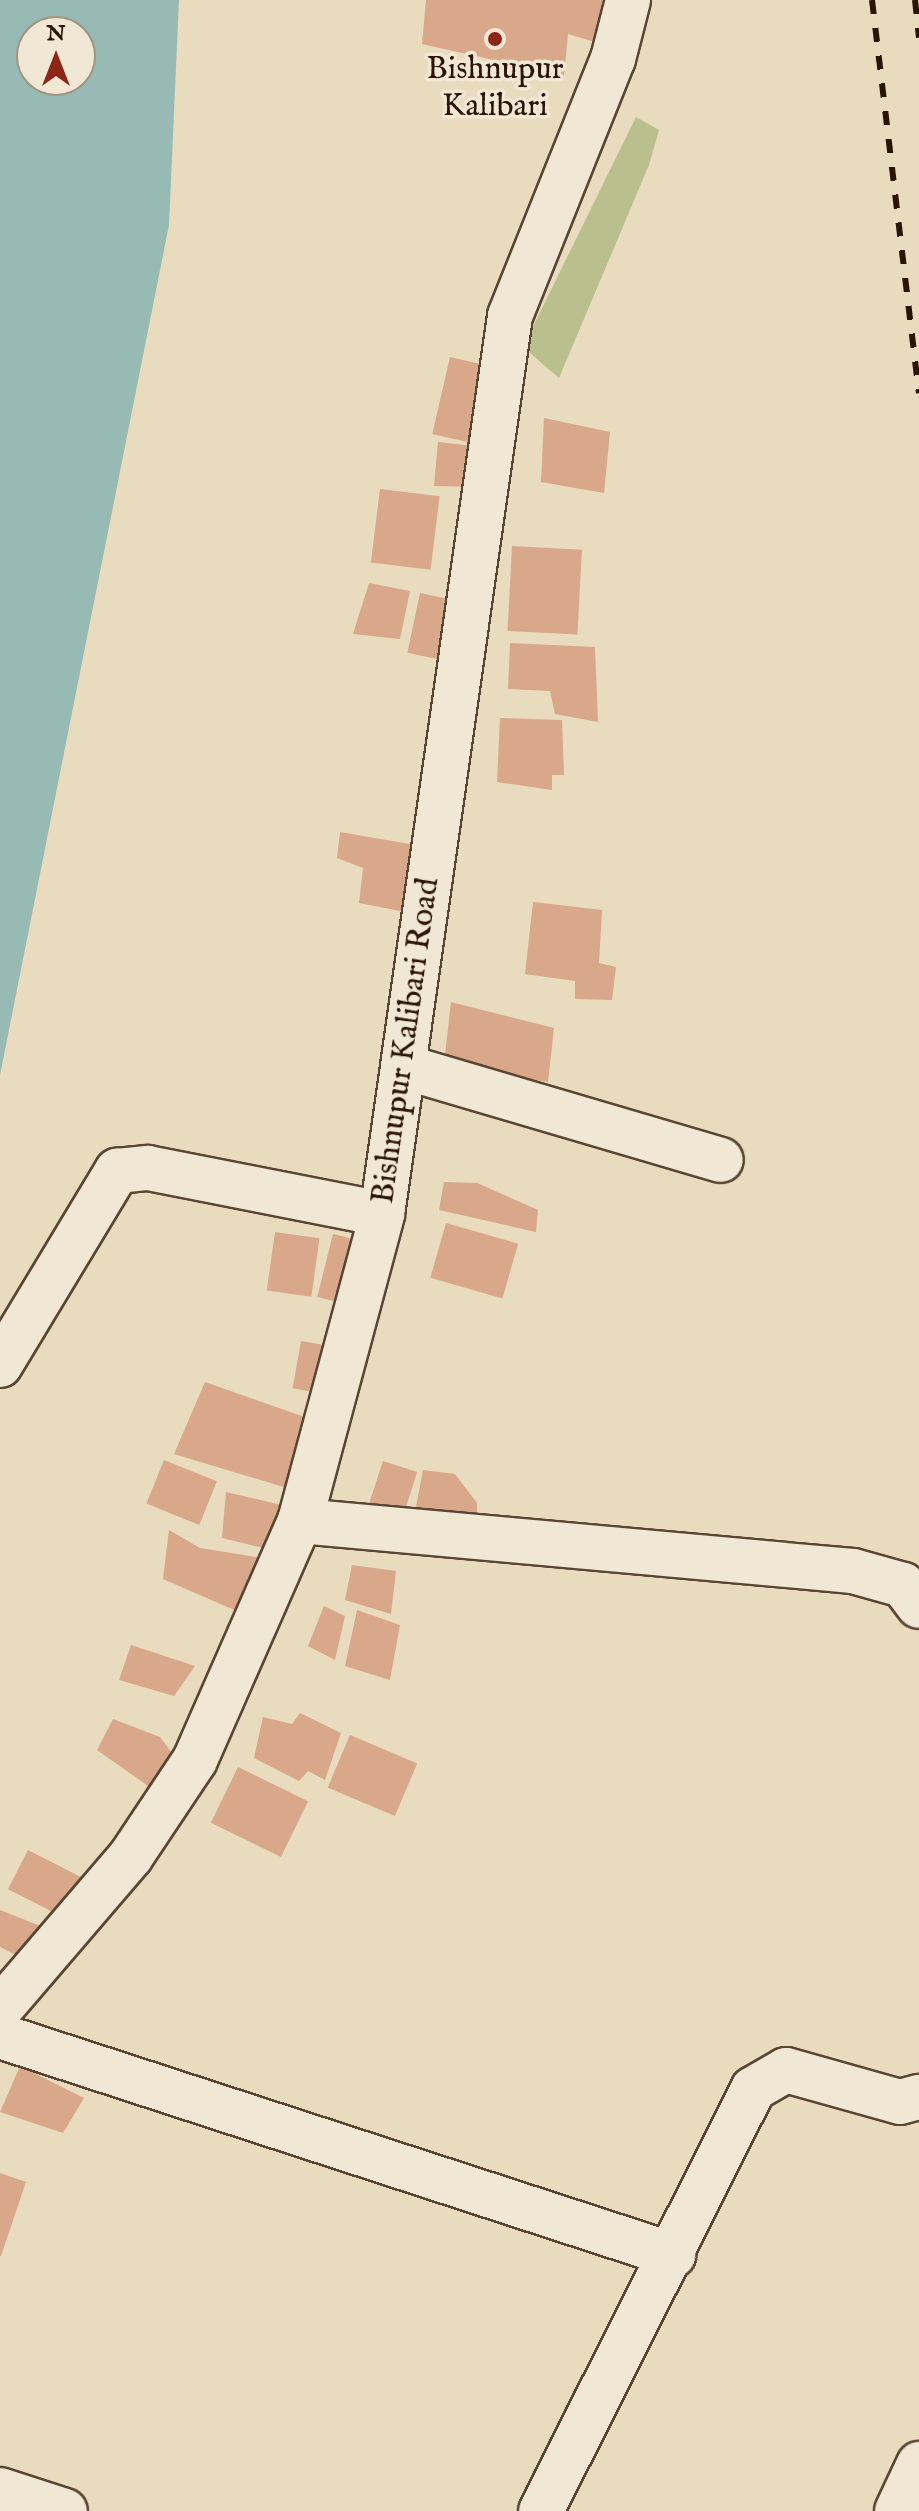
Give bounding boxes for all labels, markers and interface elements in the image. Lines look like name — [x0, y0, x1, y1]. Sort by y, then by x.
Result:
north arrow — [16, 16, 96, 96]
text: N — [46, 20, 66, 48]
marker: Bishnupur Kalibari — [486, 30, 504, 48]
place label: Bishnupur Kalibari — [427, 52, 563, 127]
street label: Bishnupur Kalibari Road — [365, 876, 449, 1206]

